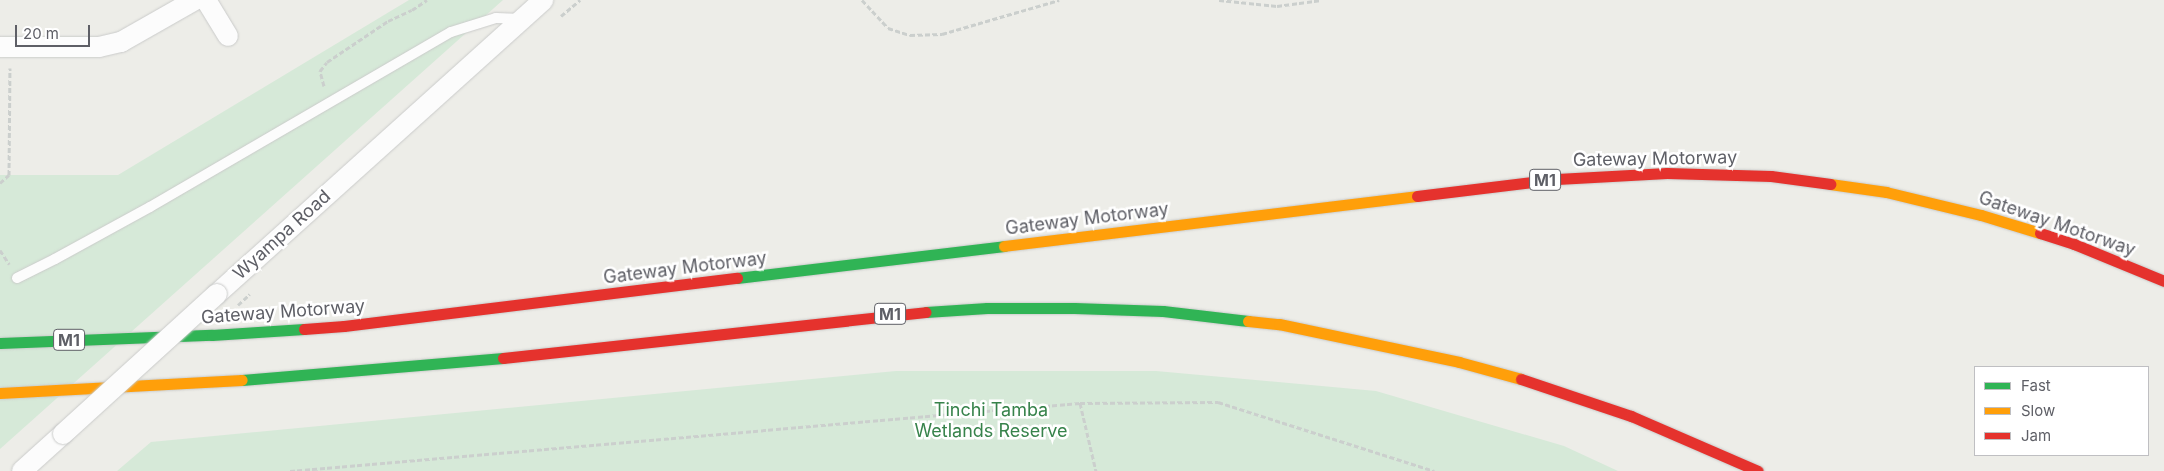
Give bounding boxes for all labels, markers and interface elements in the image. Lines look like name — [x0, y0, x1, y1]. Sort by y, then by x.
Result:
scale bar — [18, 15, 92, 47]
text: 20 m — [23, 24, 59, 43]
street label: Gateway Motorway — [1573, 147, 1737, 171]
road number: M1 — [1529, 166, 1561, 194]
street label: Wyampa Road — [229, 186, 335, 284]
street label: Gateway Motorway — [1976, 187, 2138, 261]
street label: Gateway Motorway — [1004, 198, 1170, 240]
street label: Gateway Motorway — [602, 247, 768, 289]
street label: Gateway Motorway — [200, 295, 366, 329]
road number: M1 — [874, 300, 906, 328]
road number: M1 — [53, 326, 85, 354]
legend — [1974, 366, 2149, 456]
text: Fast — [2021, 376, 2051, 395]
park label: Tinchi Tamba Wetlands Reserve — [914, 400, 1068, 442]
text: Slow — [2021, 401, 2055, 420]
text: Jam — [2021, 426, 2051, 445]

